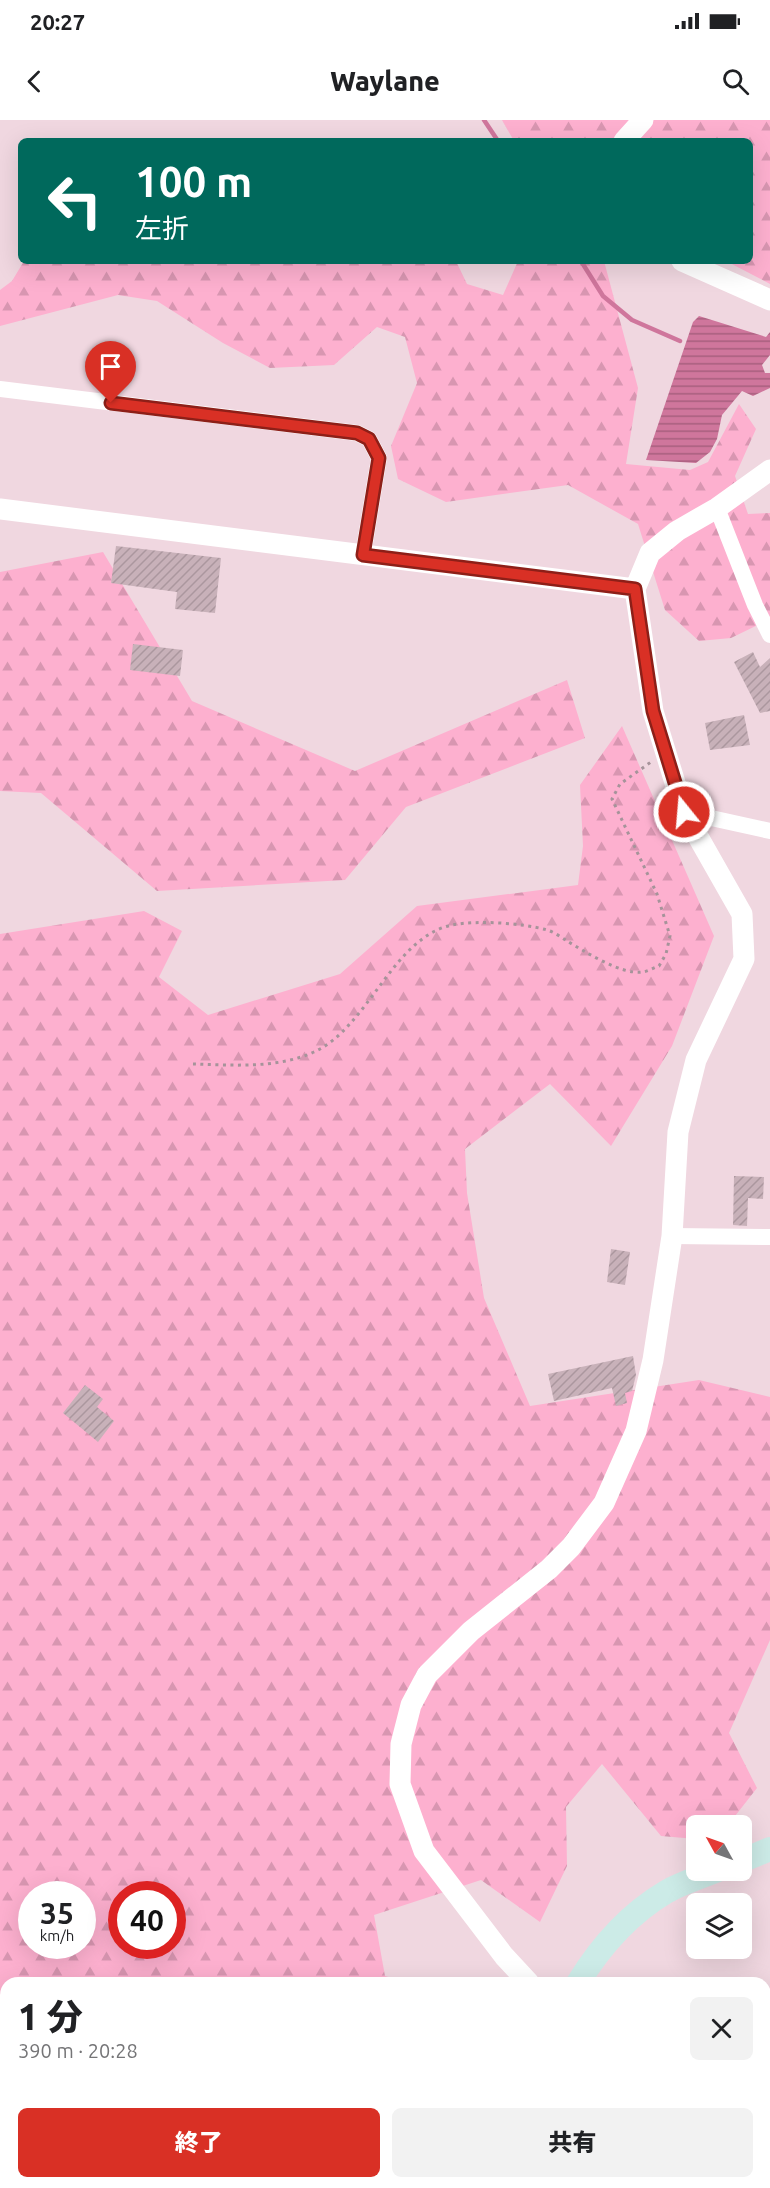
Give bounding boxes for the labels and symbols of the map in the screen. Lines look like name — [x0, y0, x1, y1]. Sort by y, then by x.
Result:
pin — [85, 341, 136, 403]
position arrow — [652, 780, 716, 844]
north arrow — [686, 1815, 752, 1881]
speed limit sign: 40 — [108, 1881, 186, 1959]

